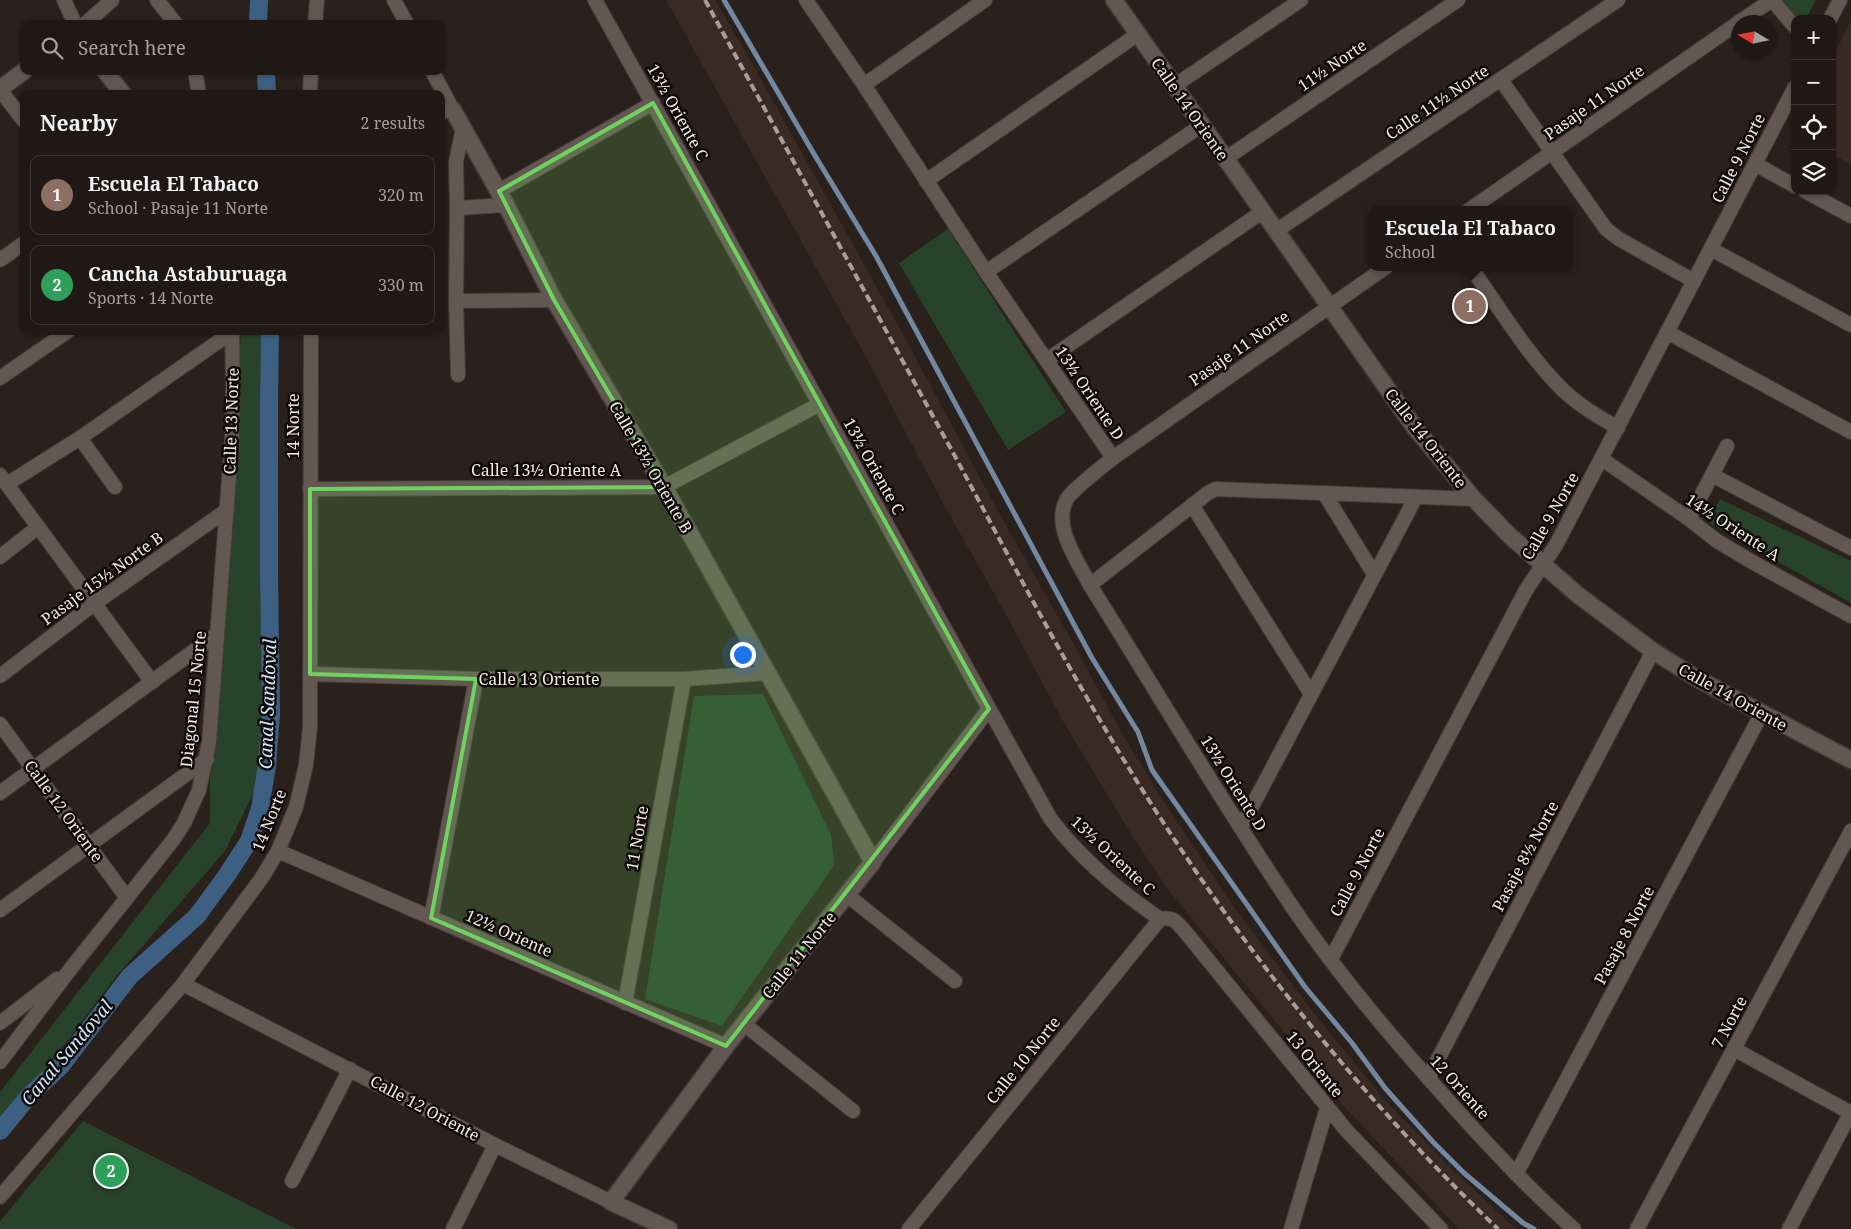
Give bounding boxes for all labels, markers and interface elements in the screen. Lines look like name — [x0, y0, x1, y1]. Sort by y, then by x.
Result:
north arrow — [1731, 15, 1776, 60]
map controls — [1791, 15, 1836, 195]
button: + — [1791, 15, 1836, 60]
search box — [20, 20, 445, 75]
icon: search — [38, 34, 66, 62]
street label: 11½ Norte — [1293, 34, 1371, 96]
text: Search here — [78, 35, 186, 61]
street label: Calle 14 Oriente — [1146, 53, 1234, 165]
street label: Calle 11½ Norte — [1381, 59, 1493, 145]
street label: Pasaje 11 Norte — [1540, 59, 1648, 145]
street label: 13½ Oriente C — [642, 60, 714, 164]
button: − — [1791, 60, 1836, 105]
button: locate — [1791, 105, 1836, 150]
text: Nearby — [40, 109, 118, 137]
street label: Calle 9 Norte — [1706, 109, 1770, 207]
text: 2 results — [361, 112, 425, 134]
button: layers — [1791, 150, 1836, 195]
text: Escuela El Tabaco — [88, 171, 259, 197]
text: 1 — [52, 184, 62, 206]
text: 320 m — [378, 184, 424, 206]
text: School · Pasaje 11 Norte — [88, 197, 268, 219]
popup — [1368, 206, 1573, 271]
text: Escuela El Tabaco — [1385, 215, 1556, 241]
text: School — [1385, 241, 1435, 263]
text: Cancha Astaburuaga — [88, 261, 287, 287]
text: 2 — [52, 274, 62, 296]
text: 330 m — [378, 274, 424, 296]
text: Sports · 14 Norte — [88, 287, 214, 309]
pin: 1 — [1454, 287, 1486, 325]
street label: Pasaje 11 Norte — [1185, 305, 1293, 391]
street label: 13½ Oriente D — [1050, 342, 1130, 444]
street label: Calle 13 Norte — [218, 367, 244, 475]
street label: Calle 14 Oriente — [1380, 384, 1472, 492]
street label: 14 Norte — [282, 393, 304, 459]
street label: Calle 13½ Oriente B — [604, 397, 698, 537]
street label: 13½ Oriente C — [838, 414, 910, 518]
street label: Calle 13½ Oriente A — [471, 459, 622, 481]
street label: Calle 9 Norte — [1516, 468, 1584, 564]
street label: 14½ Oriente A — [1681, 488, 1785, 566]
street label: Pasaje 15½ Norte B — [37, 526, 167, 630]
street label: Diagonal 15 Norte — [175, 630, 211, 768]
water label: Canal Sandoval — [253, 638, 281, 770]
your location — [730, 642, 756, 668]
street label: Calle 14 Oriente — [1675, 658, 1791, 736]
street label: Calle 13 Oriente — [478, 668, 600, 690]
street label: 13½ Oriente D — [1196, 731, 1272, 835]
street label: Calle 12 Oriente — [20, 756, 108, 866]
street label: 14 Norte — [247, 786, 291, 854]
street label: Pasaje 8½ Norte — [1487, 797, 1563, 915]
street label: 11 Norte — [621, 804, 653, 872]
street label: 13½ Oriente C — [1066, 810, 1160, 900]
street label: Calle 9 Norte — [1324, 824, 1390, 920]
street label: Pasaje 8 Norte — [1589, 882, 1659, 988]
street label: 12½ Oriente — [462, 904, 556, 962]
street label: Calle 11 Norte — [757, 907, 841, 1003]
street label: 7 Norte — [1706, 992, 1752, 1052]
water label: Canal Sandoval — [15, 994, 118, 1110]
street label: Calle 10 Norte — [981, 1012, 1065, 1108]
street label: 13 Oriente — [1281, 1026, 1349, 1102]
street label: 12 Oriente — [1425, 1050, 1495, 1124]
street label: Calle 12 Oriente — [366, 1070, 484, 1146]
pin: 2 — [95, 1152, 127, 1190]

